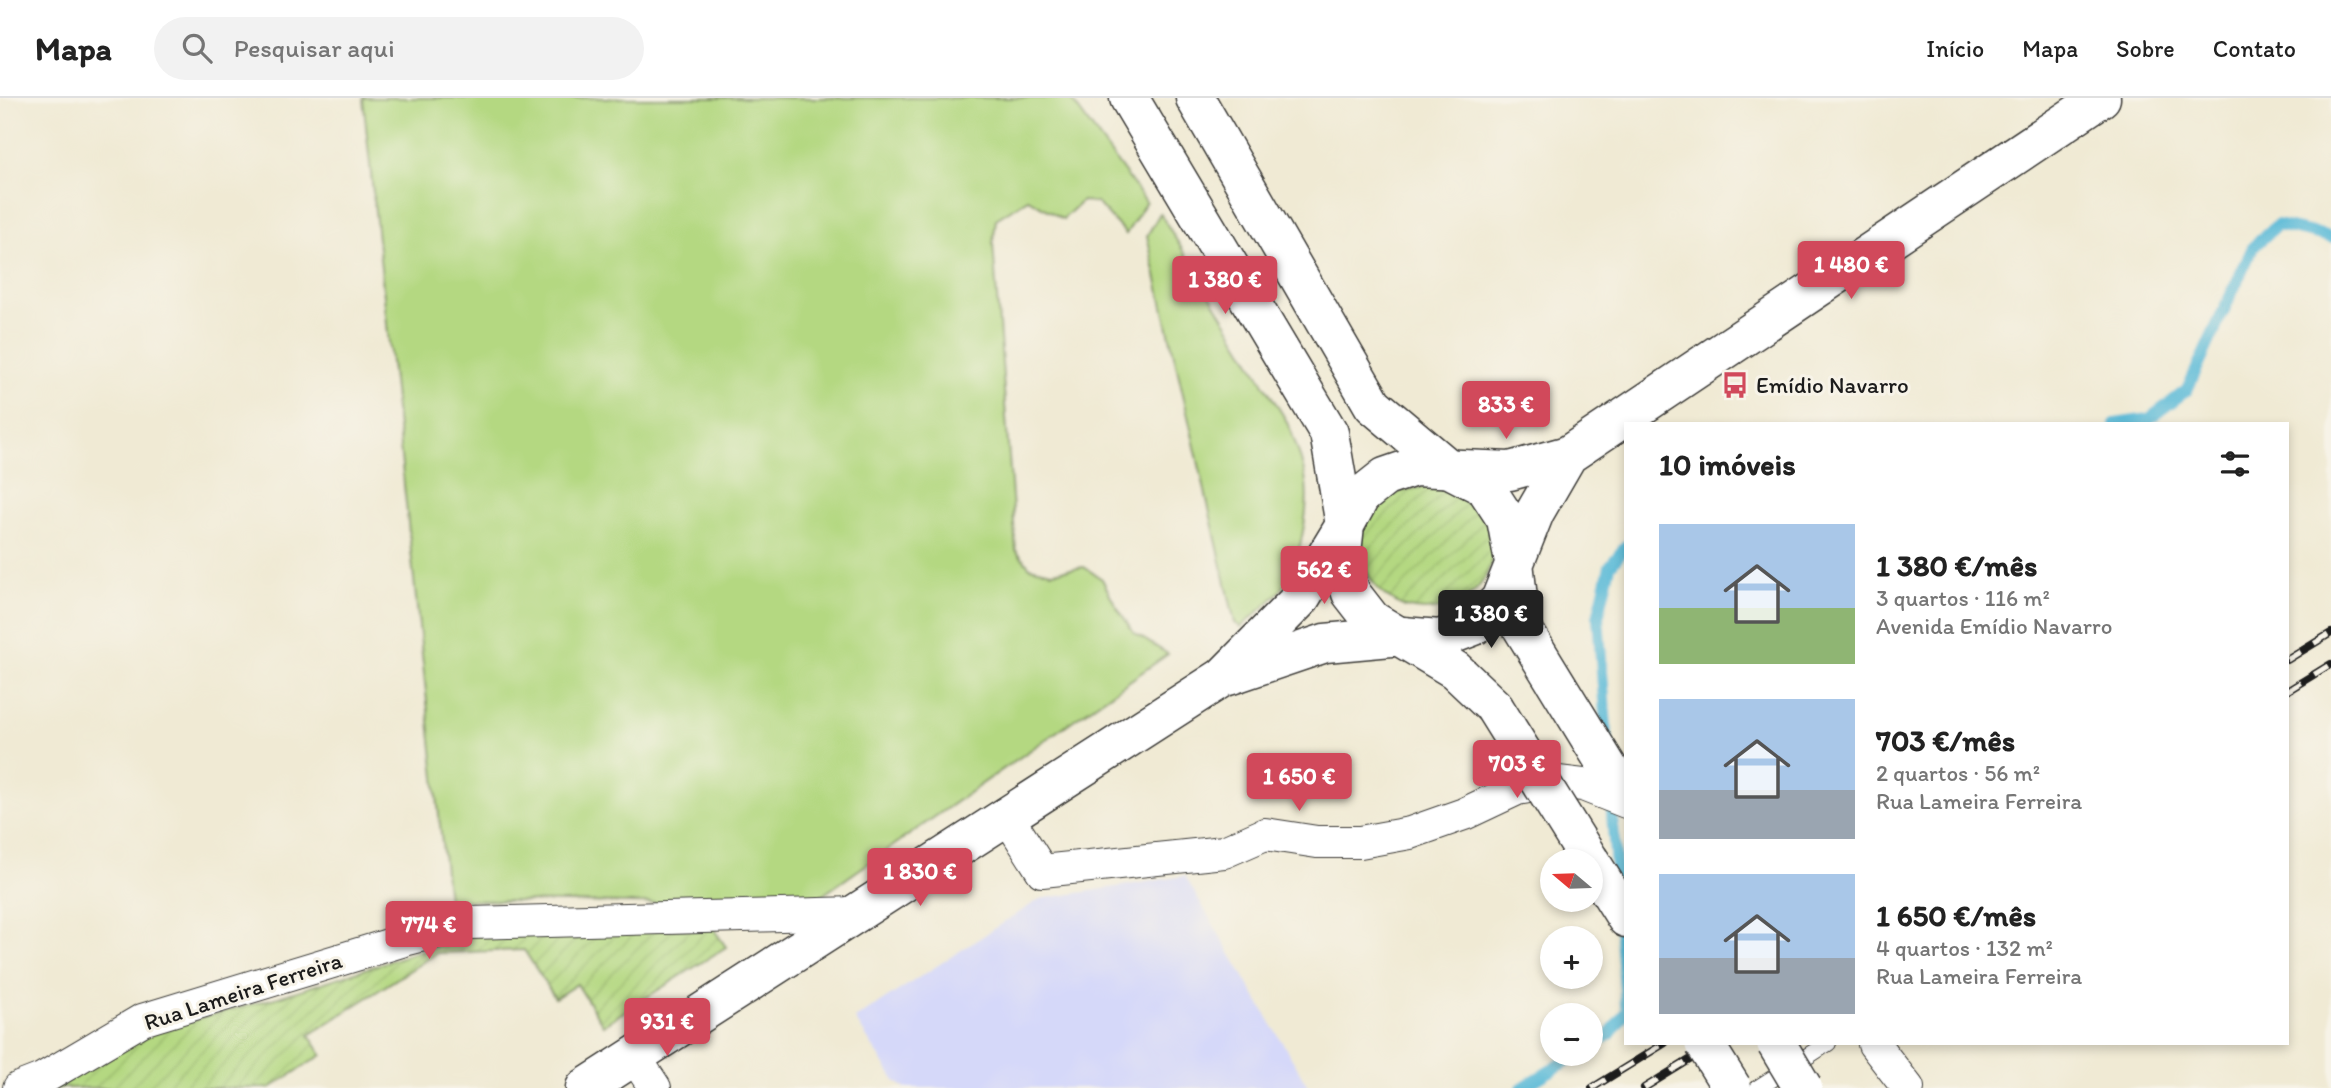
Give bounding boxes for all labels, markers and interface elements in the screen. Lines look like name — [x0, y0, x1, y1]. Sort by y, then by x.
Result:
search box — [154, 17, 644, 80]
text: Mapa — [35, 29, 112, 68]
icon: search — [178, 29, 216, 67]
text: Pesquisar aqui — [234, 32, 395, 64]
text: Início — [1926, 34, 1984, 63]
text: Mapa — [2022, 34, 2078, 63]
text: Sobre — [2116, 34, 2175, 63]
text: Contato — [2213, 34, 2296, 63]
pin: 1 480 € — [1786, 242, 1916, 301]
text: 1 480 € — [1814, 250, 1888, 278]
pin: 1 380 € — [1160, 256, 1290, 316]
text: 1 380 € — [1188, 265, 1262, 293]
bus stop icon: Emídio Navarro — [1720, 370, 1750, 400]
place label: Emídio Navarro — [1756, 371, 1909, 399]
pin: 833 € — [1457, 382, 1555, 441]
text: 833 € — [1478, 390, 1534, 418]
icon: filters — [2216, 445, 2254, 483]
text: 10 imóveis — [1659, 446, 1796, 483]
pin: 562 € — [1275, 546, 1373, 606]
text: 1 380 €/mês — [1876, 547, 2037, 584]
icon: home — [1715, 552, 1799, 636]
text: 562 € — [1297, 555, 1351, 583]
text: 3 quartos · 116 m² — [1876, 584, 2050, 612]
pin: 1 380 € — [1426, 590, 1556, 650]
text: 1 380 € — [1454, 599, 1528, 627]
text: Avenida Emídio Navarro — [1876, 612, 2112, 640]
text: 703 €/mês — [1876, 722, 2015, 759]
icon: home — [1715, 727, 1799, 811]
pin: 703 € — [1468, 740, 1566, 800]
text: 703 € — [1489, 749, 1545, 777]
pin: 1 650 € — [1234, 754, 1364, 813]
text: 2 quartos · 56 m² — [1876, 759, 2040, 787]
text: 1 650 € — [1263, 762, 1335, 790]
text: Rua Lameira Ferreira — [1876, 787, 2082, 815]
pin: 1 830 € — [855, 848, 985, 908]
north arrow — [1540, 849, 1603, 912]
map controls — [1540, 849, 1603, 1066]
text: 1 830 € — [883, 857, 957, 885]
text: 1 650 €/mês — [1876, 897, 2036, 934]
pin: 774 € — [380, 902, 478, 961]
icon: home — [1715, 902, 1799, 986]
text: 774 € — [402, 910, 456, 938]
button: + — [1540, 926, 1603, 989]
text: 4 quartos · 132 m² — [1876, 934, 2053, 962]
street label: Rua Lameira Ferreira — [141, 946, 345, 1036]
text: Rua Lameira Ferreira — [1876, 962, 2082, 990]
pin: 931 € — [618, 998, 716, 1058]
button: − — [1540, 1003, 1603, 1066]
text: 931 € — [640, 1007, 694, 1035]

